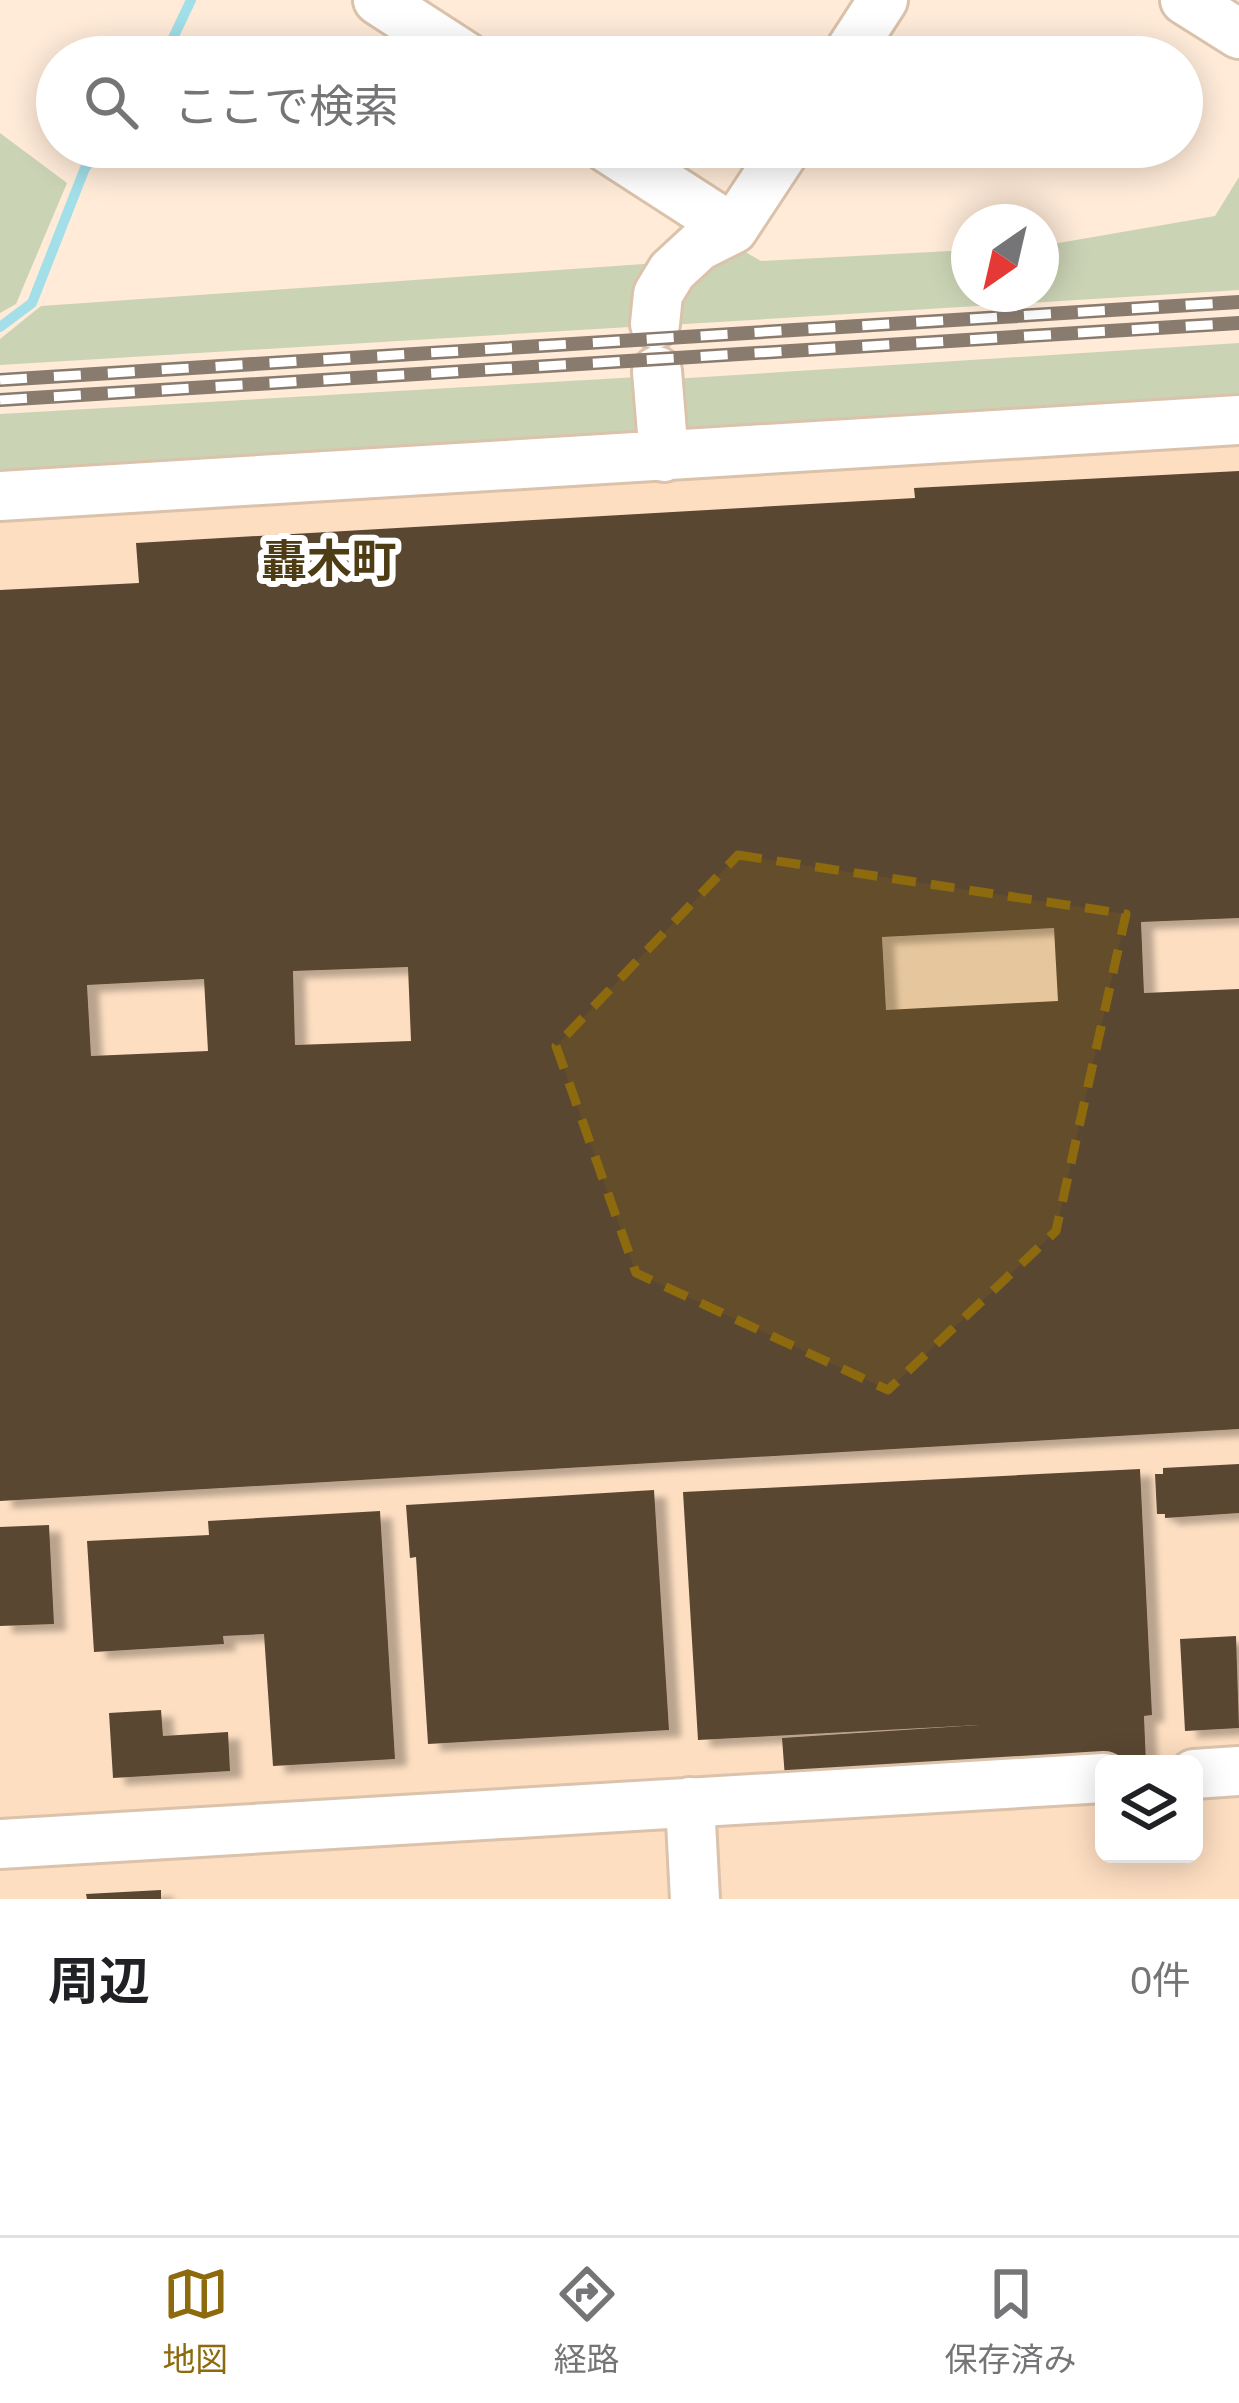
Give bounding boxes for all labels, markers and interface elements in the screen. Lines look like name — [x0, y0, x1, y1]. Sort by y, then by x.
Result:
search box — [36, 36, 1203, 168]
icon: search — [78, 69, 144, 135]
text: ここで検索 — [174, 81, 399, 132]
north arrow — [951, 204, 1059, 312]
district label: 轟木町 — [261, 536, 397, 587]
map controls — [1095, 1755, 1203, 1863]
button: layers — [1095, 1755, 1203, 1863]
text: 周辺 — [48, 1953, 150, 2010]
text: 0件 — [1130, 1959, 1191, 2002]
tab: 地図 — [163, 2261, 229, 2381]
tab: 経路 — [554, 2261, 620, 2381]
tab: 保存済み — [945, 2261, 1077, 2381]

